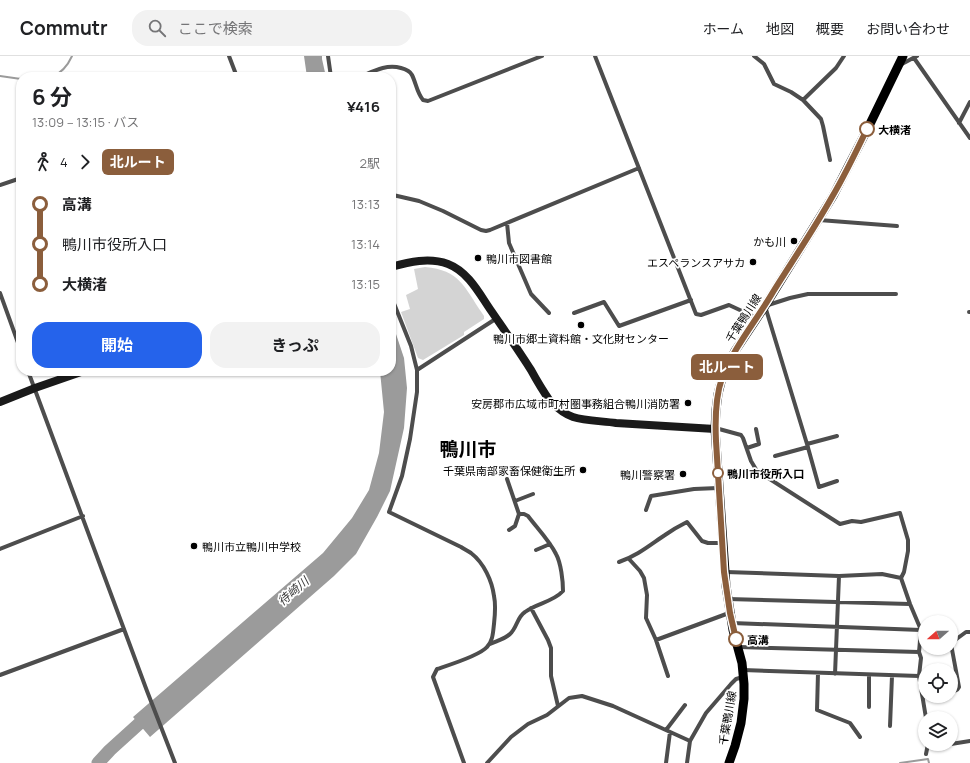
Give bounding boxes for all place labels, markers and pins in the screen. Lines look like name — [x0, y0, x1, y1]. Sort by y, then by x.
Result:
marker: 大横渚 — [859, 121, 875, 137]
place label: 大横渚 — [878, 122, 911, 137]
place label: かも川 — [753, 234, 786, 249]
marker: かも川 — [789, 236, 799, 246]
place label: 鴨川市図書館 — [486, 251, 552, 266]
marker: 鴨川市図書館 — [473, 253, 483, 263]
place label: エスペランスアサカ — [647, 255, 745, 270]
marker: エスペランスアサカ — [748, 257, 758, 267]
marker: 鴨川市郷土資料館・文化財センター — [576, 320, 586, 330]
place label: 鴨川市郷土資料館・文化財センター — [493, 331, 669, 346]
place label: 安房郡市広域市町村圏事務組合鴨川消防署 — [471, 396, 680, 411]
marker: 安房郡市広域市町村圏事務組合鴨川消防署 — [683, 398, 693, 408]
place label: 千葉県南部家畜保健衛生所 — [443, 463, 576, 478]
marker: 千葉県南部家畜保健衛生所 — [578, 465, 588, 475]
place label: 鴨川市役所入口 — [727, 466, 804, 481]
place label: 鴨川警察署 — [620, 467, 675, 482]
marker: 鴨川市役所入口 — [712, 467, 724, 479]
marker: 鴨川警察署 — [678, 469, 688, 479]
place label: 鴨川市立鴨川中学校 — [202, 539, 301, 554]
marker: 鴨川市立鴨川中学校 — [189, 541, 199, 551]
marker: 高溝 — [728, 631, 744, 647]
place label: 高溝 — [747, 632, 769, 647]

